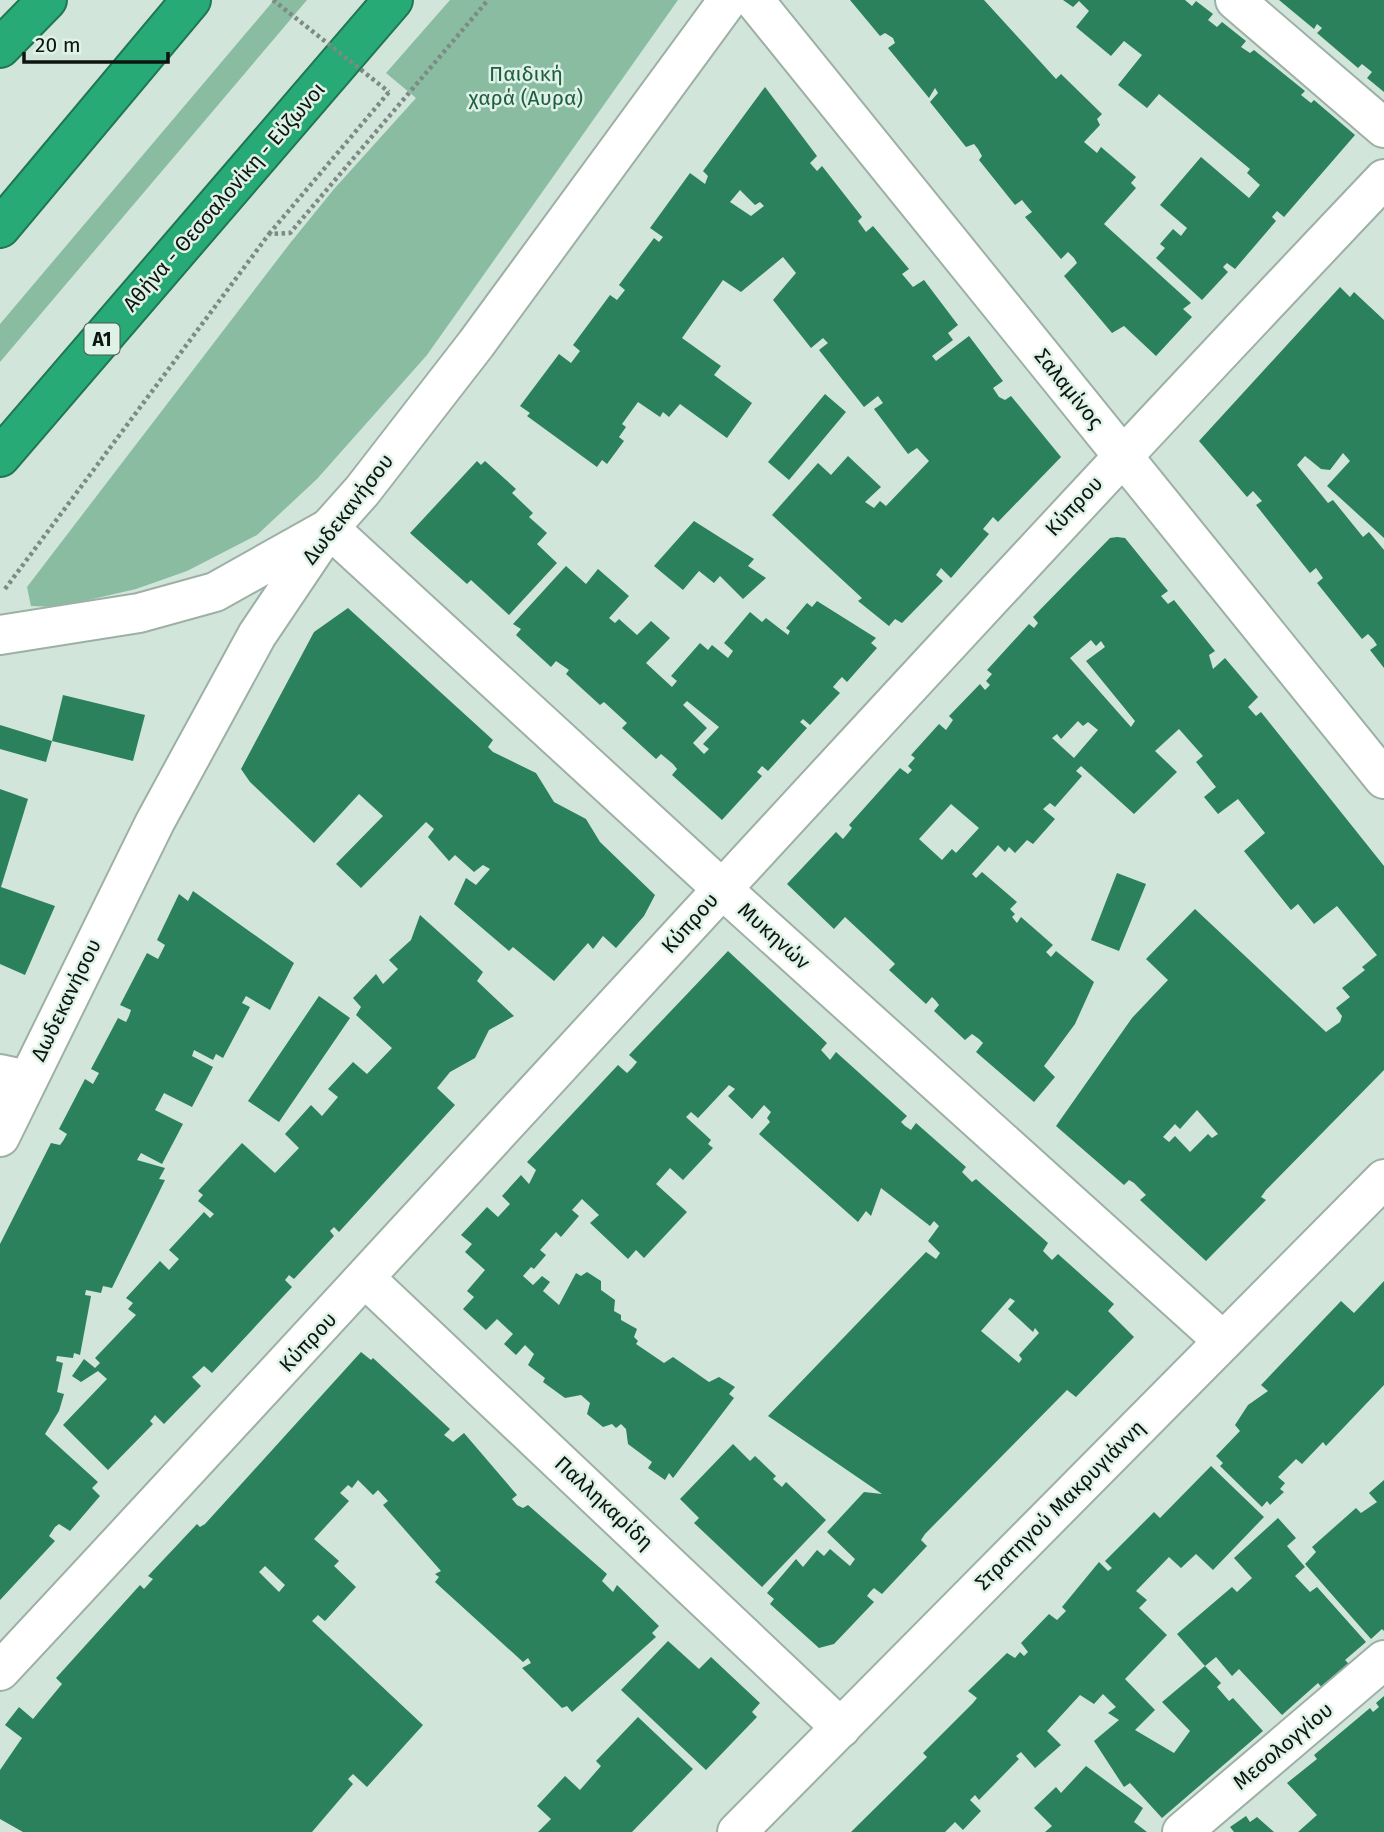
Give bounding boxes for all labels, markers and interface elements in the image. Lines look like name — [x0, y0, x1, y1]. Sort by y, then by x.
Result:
scale bar — [24, 21, 168, 65]
text: 20 m — [35, 32, 81, 58]
park label: Παιδική χαρά (Αυρα) — [468, 61, 583, 111]
street label: Αθήνα - Θεσσαλονίκη - Εύζωνοι — [117, 77, 331, 317]
road number: Α1 — [84, 324, 119, 354]
street label: Σαλαμίνος — [1029, 344, 1109, 434]
street label: Δωδεκανήσου — [297, 449, 399, 569]
street label: Κύπρου — [1040, 470, 1108, 542]
street label: Κύπρου — [656, 887, 724, 959]
street label: Μυκηνών — [733, 897, 815, 975]
street label: Δωδεκανήσου — [25, 934, 107, 1066]
street label: Κύπρου — [274, 1306, 342, 1378]
street label: Στρατηγού Μακρυγιάννη — [970, 1415, 1150, 1595]
street label: Παλληκαρίδη — [549, 1451, 659, 1555]
street label: Μεσολογγίου — [1228, 1697, 1338, 1795]

